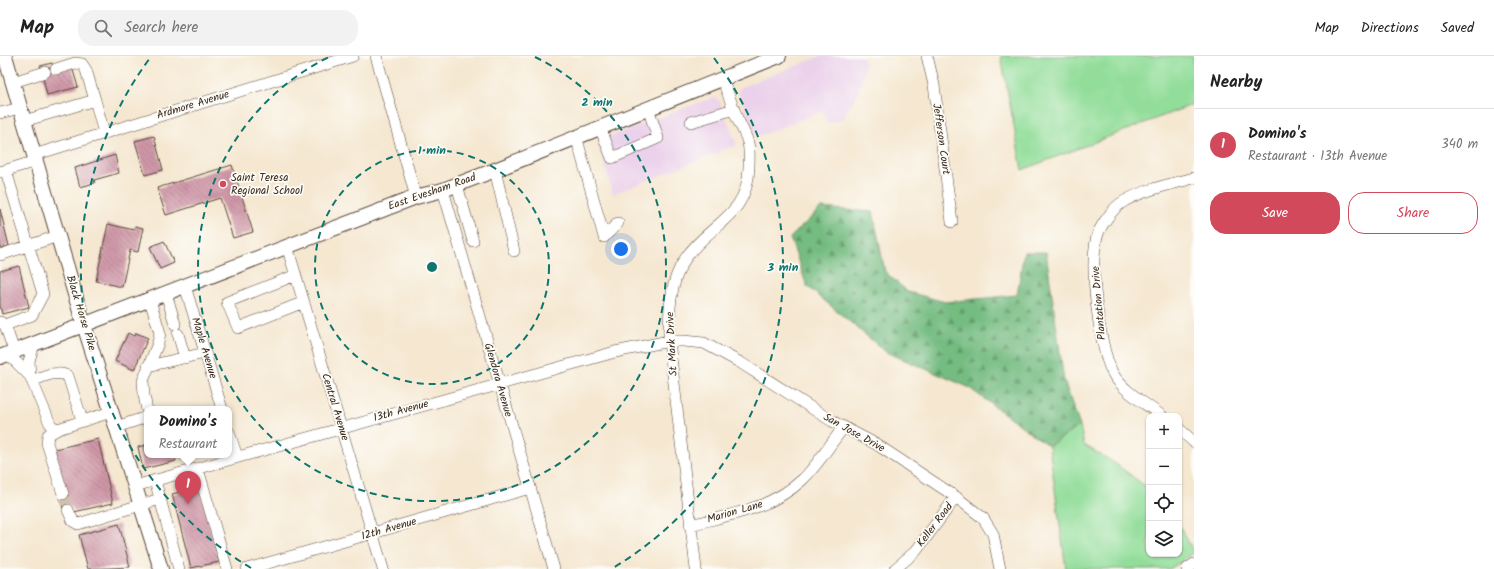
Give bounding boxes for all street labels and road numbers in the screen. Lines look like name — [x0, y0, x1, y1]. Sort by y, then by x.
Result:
street label: Ardmore Avenue — [155, 85, 232, 125]
street label: Jefferson Court — [927, 102, 955, 176]
street label: East Evesham Road — [386, 168, 479, 215]
street label: Plantation Drive — [1087, 265, 1111, 341]
street label: Black Horse Pike — [61, 273, 101, 353]
street label: St Mark Drive — [661, 311, 683, 377]
street label: Maple Avenue — [186, 315, 222, 381]
street label: Glendora Avenue — [479, 341, 517, 419]
street label: Central Avenue — [316, 371, 354, 443]
street label: 13th Avenue — [371, 395, 431, 427]
street label: San Jose Drive — [820, 409, 888, 457]
street label: Marion Lane — [705, 495, 765, 529]
street label: Keller Road — [912, 498, 958, 551]
street label: 12th Avenue — [359, 513, 419, 545]

